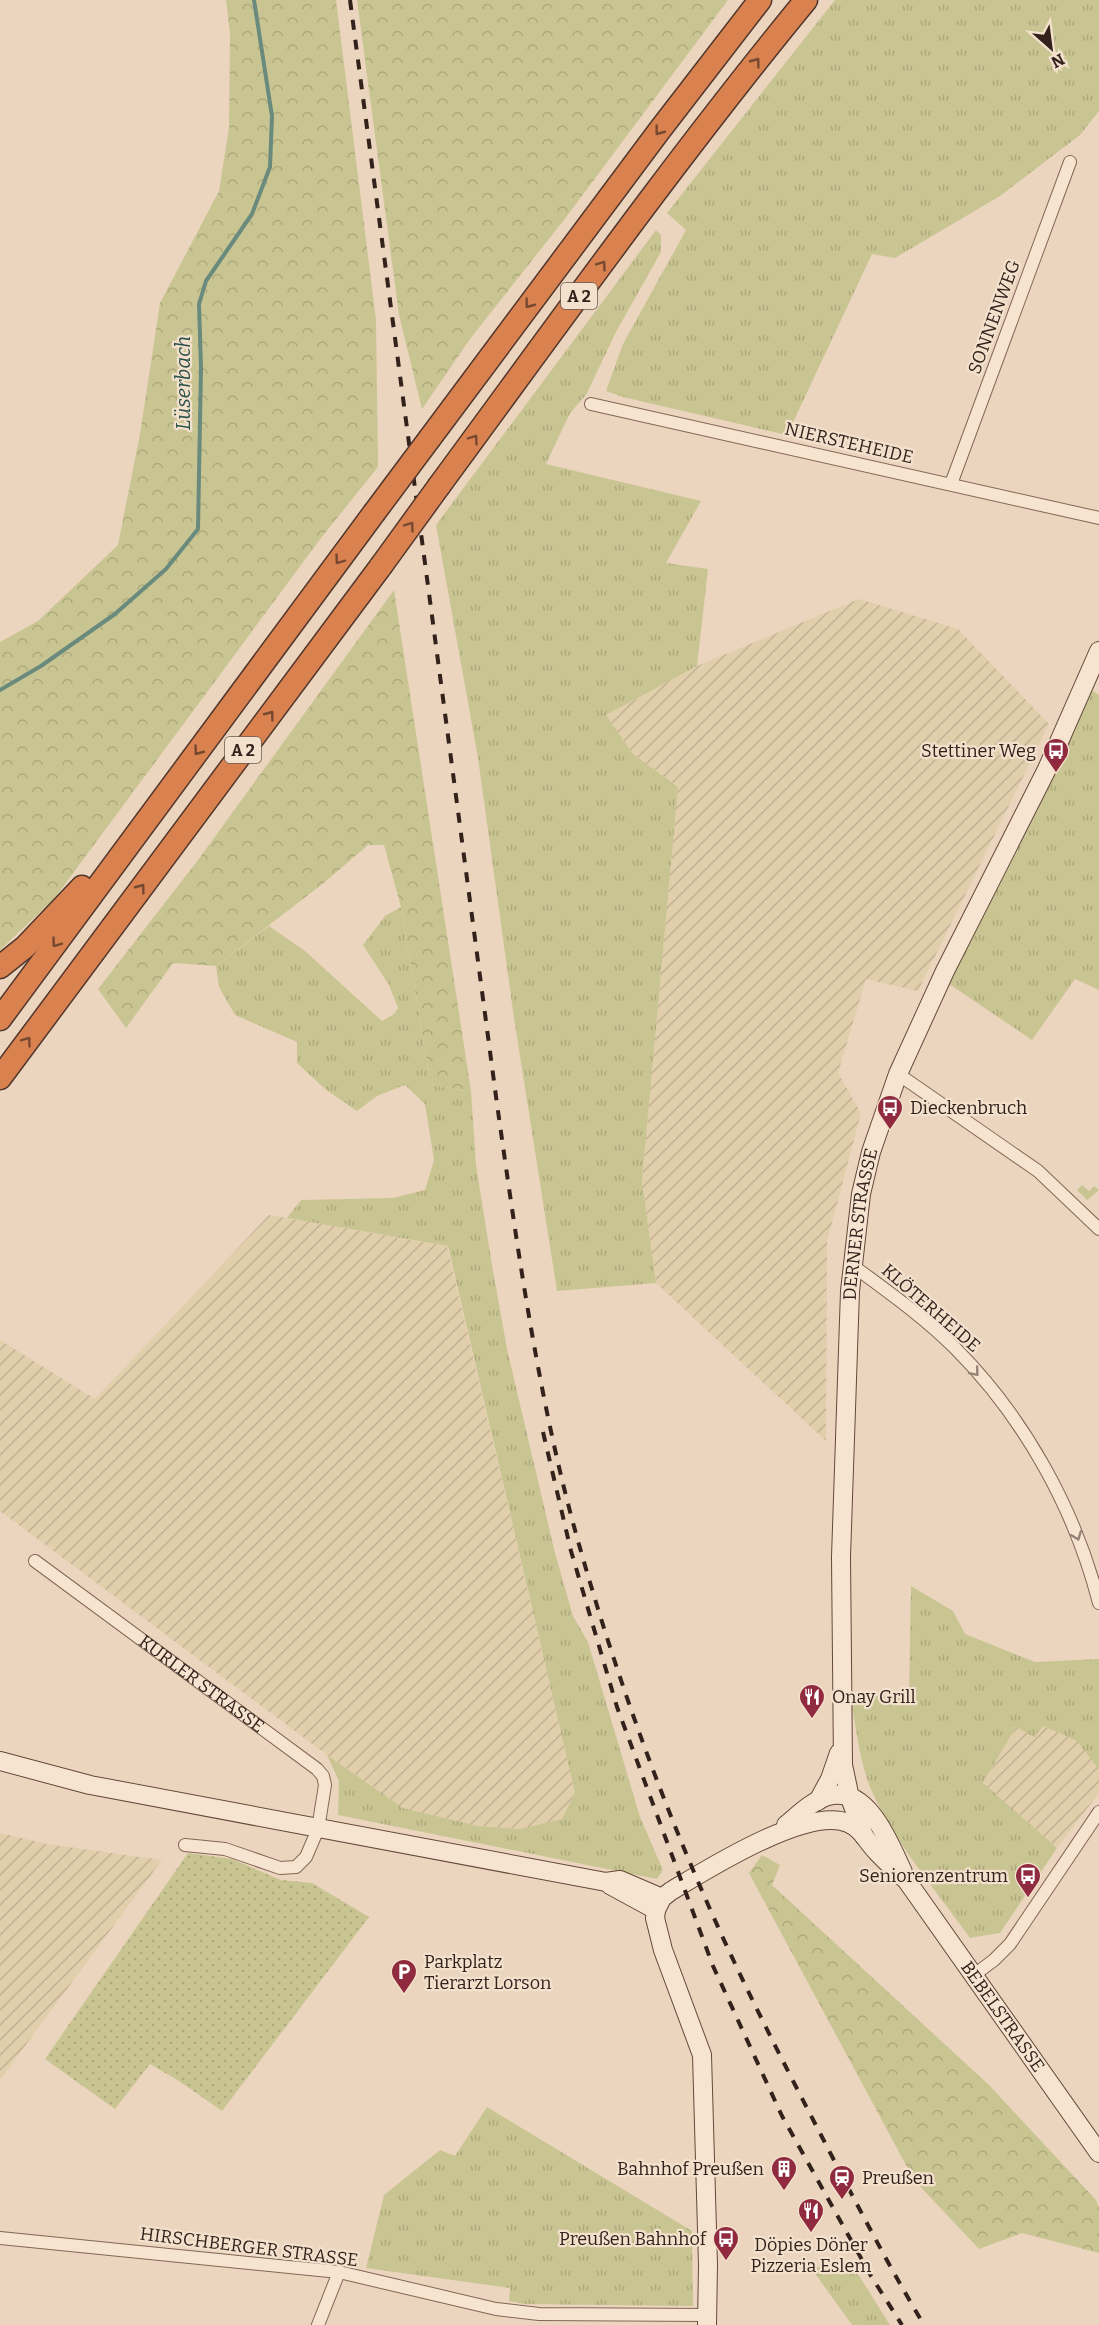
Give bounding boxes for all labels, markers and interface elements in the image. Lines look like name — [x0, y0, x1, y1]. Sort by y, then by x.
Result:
north arrow — [1021, 18, 1081, 78]
text: N — [1048, 50, 1068, 72]
one-way arrow — [749, 57, 760, 68]
one-way arrow — [655, 125, 666, 136]
street label: SONNENWEG — [963, 257, 1025, 377]
one-way arrow — [594, 261, 605, 272]
road number: A 2 — [561, 283, 597, 309]
one-way arrow — [526, 298, 537, 309]
water label: Lüserbach — [171, 336, 195, 430]
street label: NIERSTEHEIDE — [783, 418, 915, 468]
one-way arrow — [466, 435, 477, 446]
one-way arrow — [403, 522, 414, 533]
one-way arrow — [335, 554, 346, 565]
one-way arrow — [263, 710, 274, 721]
bus stop icon: Stettiner Weg — [1041, 736, 1071, 774]
road number: A 2 — [225, 737, 261, 763]
place label: Stettiner Weg — [921, 740, 1036, 762]
one-way arrow — [195, 744, 206, 755]
one-way arrow — [133, 883, 144, 894]
one-way arrow — [52, 937, 63, 948]
one-way arrow — [20, 1037, 31, 1048]
bus stop icon: Dieckenbruch — [875, 1093, 905, 1131]
place label: Dieckenbruch — [910, 1097, 1027, 1119]
street label: DERNER STRASSE — [839, 1146, 883, 1301]
street label: KLÖTERHEIDE — [877, 1259, 985, 1357]
one-way arrow — [968, 1365, 979, 1376]
one-way arrow — [1070, 1531, 1083, 1541]
street label: KURLER STRASSE — [135, 1630, 269, 1737]
restaurant icon: Onay Grill — [797, 1682, 827, 1720]
place label: Onay Grill — [832, 1686, 916, 1708]
bus stop icon: Seniorenzentrum — [1013, 1861, 1043, 1899]
place label: Seniorenzentrum — [859, 1865, 1008, 1887]
place label: Parkplatz Tierarzt Lorson — [424, 1951, 552, 1994]
parking icon: Parkplatz Tierarzt Lorson — [389, 1957, 419, 1995]
street label: BEBELSTRASSE — [956, 1957, 1049, 2076]
building icon: Bahnhof Preußen — [769, 2154, 799, 2192]
place label: Bahnhof Preußen — [617, 2158, 765, 2180]
station icon: Preußen — [827, 2163, 857, 2201]
place label: Preußen — [862, 2167, 934, 2189]
restaurant icon: Döpies Döner Pizzeria Eslem — [796, 2196, 826, 2234]
street label: HIRSCHBERGER STRASSE — [139, 2223, 359, 2271]
bus stop icon: Preußen Bahnhof — [711, 2224, 741, 2262]
place label: Preußen Bahnhof — [559, 2228, 708, 2250]
place label: Döpies Döner Pizzeria Eslem — [750, 2234, 872, 2277]

